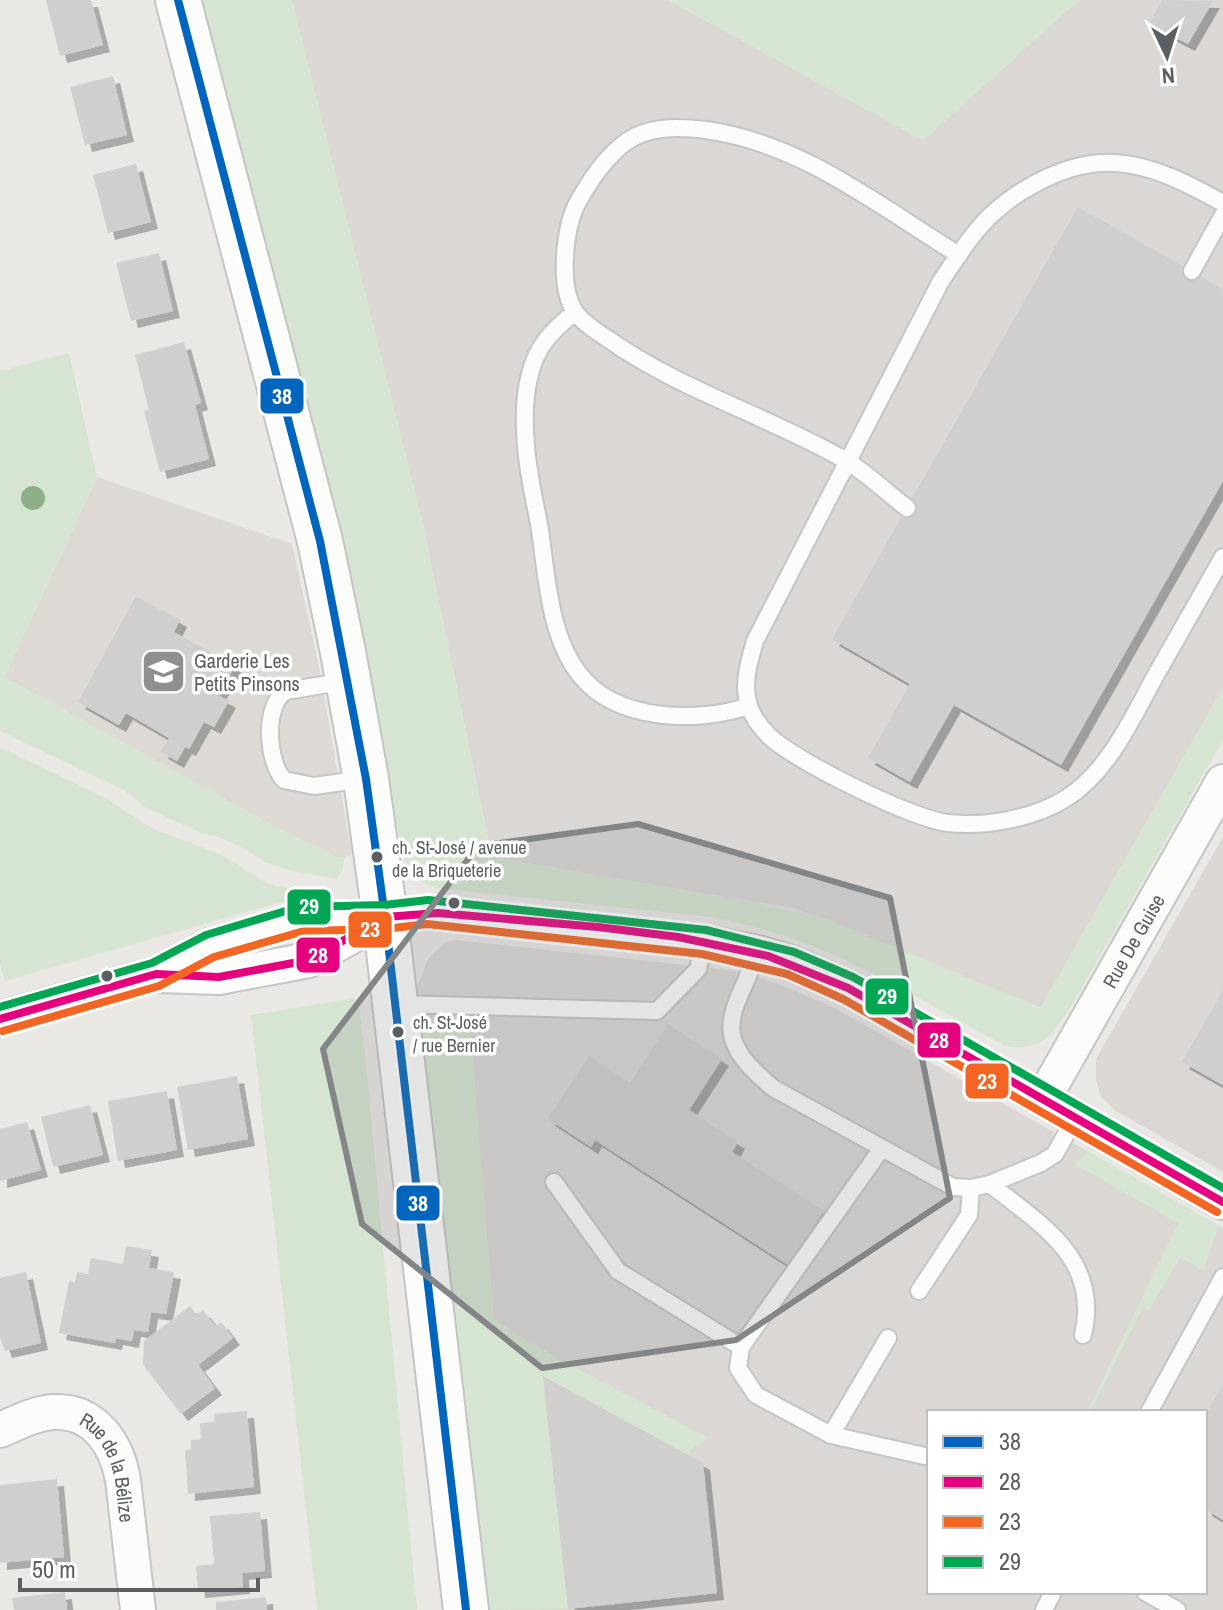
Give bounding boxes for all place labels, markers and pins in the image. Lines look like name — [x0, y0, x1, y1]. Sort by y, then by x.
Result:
place label: Garderie Les Petits Pinsons — [194, 647, 300, 697]
school or university icon: Garderie Les Petits Pinsons — [139, 648, 187, 696]
place label: ch. St-José / avenue de la Briqueterie — [392, 835, 527, 883]
marker: ch. St-José / avenue de la Briqueterie — [369, 849, 385, 865]
unlabelled marker — [446, 895, 462, 911]
unlabelled marker — [99, 968, 115, 984]
place label: ch. St-José / rue Bernier — [413, 1010, 495, 1058]
marker: ch. St-José / rue Bernier — [390, 1024, 406, 1040]

